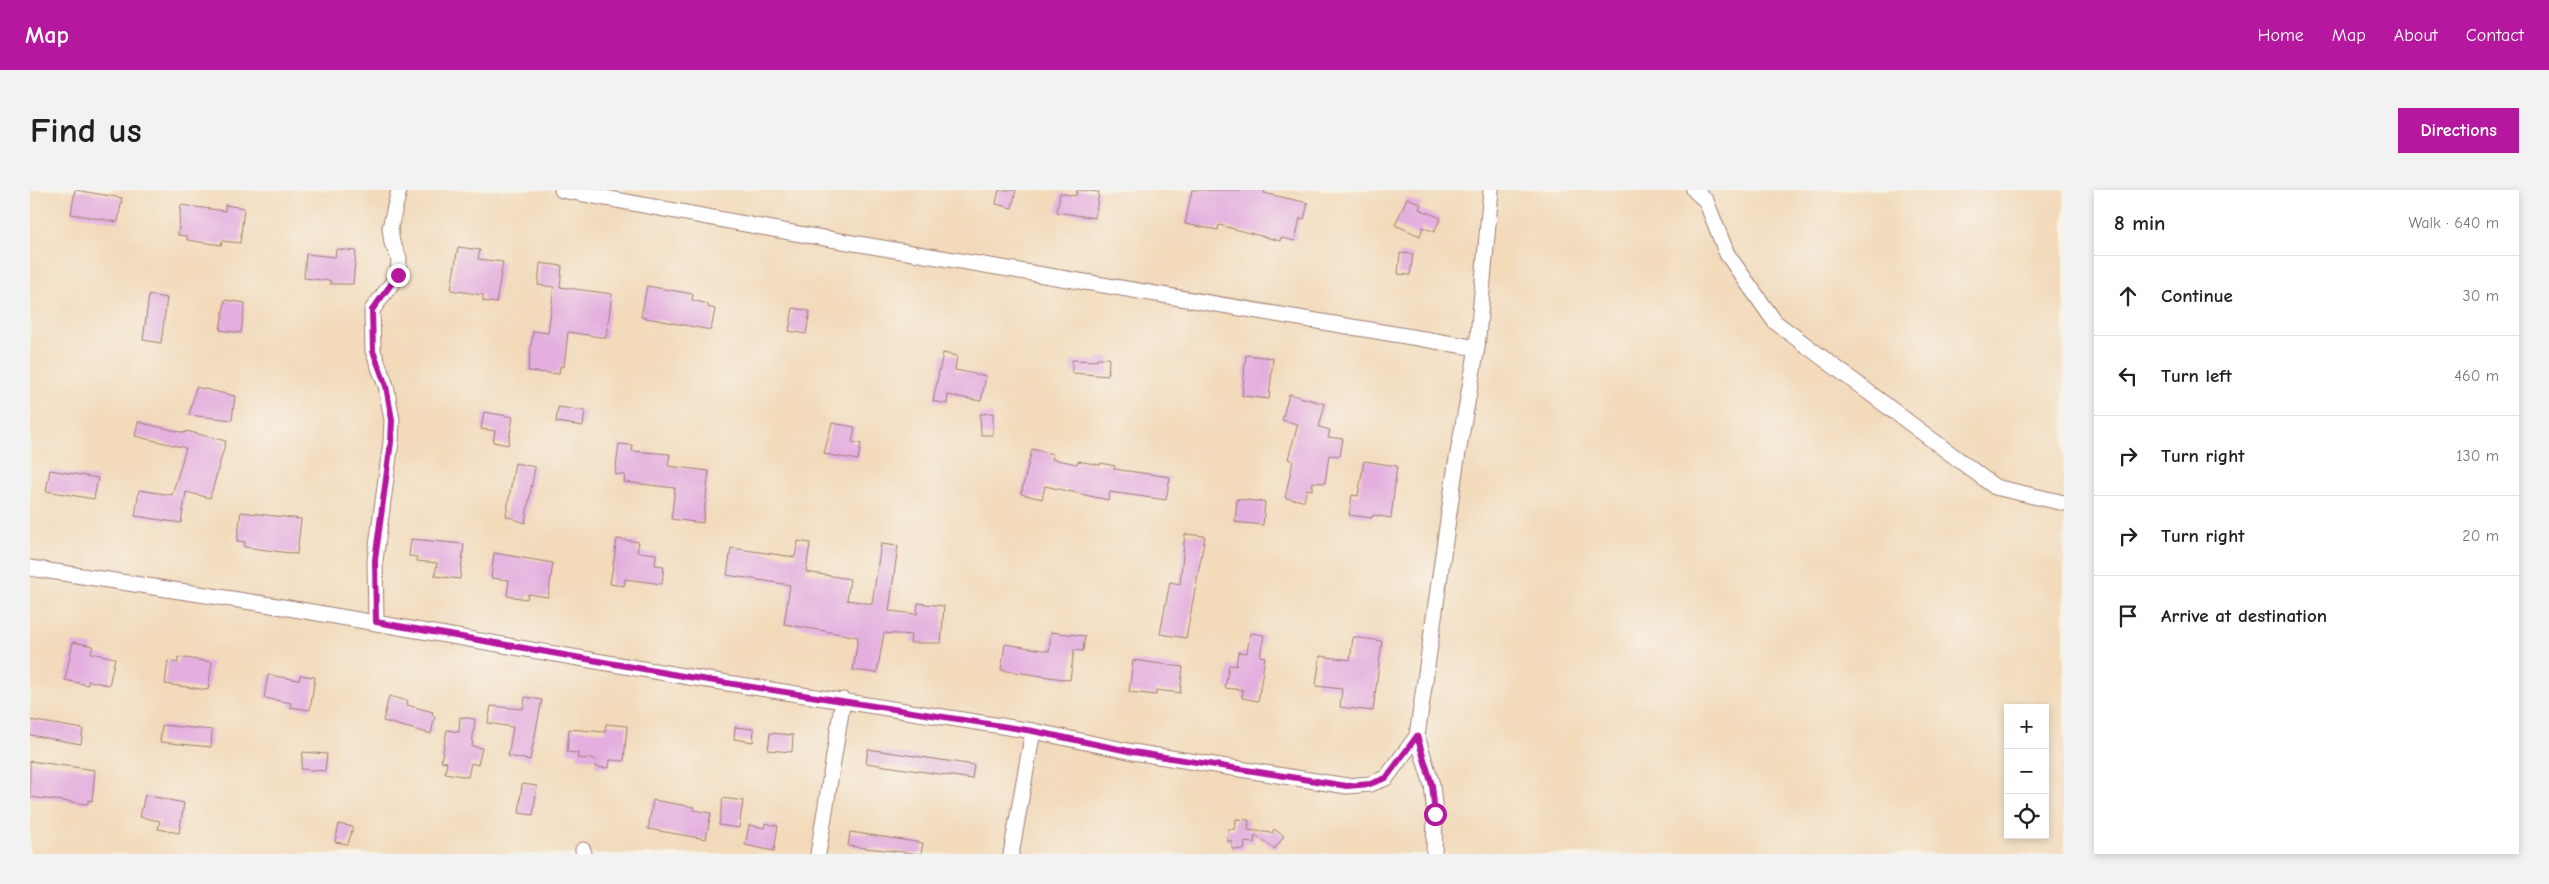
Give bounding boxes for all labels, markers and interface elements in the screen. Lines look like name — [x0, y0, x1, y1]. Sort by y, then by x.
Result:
text: Map — [25, 21, 69, 49]
text: Home — [2257, 25, 2304, 46]
text: Map — [2332, 25, 2366, 46]
text: About — [2394, 25, 2438, 46]
text: Contact — [2466, 25, 2524, 46]
button: Directions — [2398, 108, 2519, 153]
text: Find us — [30, 110, 142, 151]
text: 8 min — [2114, 211, 2165, 235]
text: Walk · 640 m — [2408, 214, 2499, 232]
route end — [387, 264, 410, 287]
icon: ahead — [2114, 282, 2142, 310]
text: Continue — [2161, 285, 2233, 307]
text: 30 m — [2463, 287, 2499, 305]
icon: left — [2114, 362, 2142, 390]
text: Turn left — [2161, 365, 2232, 387]
text: 460 m — [2454, 367, 2499, 385]
icon: right — [2114, 442, 2142, 470]
text: Turn right — [2161, 445, 2245, 467]
text: 130 m — [2456, 447, 2499, 465]
icon: right — [2114, 522, 2142, 550]
text: Turn right — [2161, 525, 2245, 547]
text: 20 m — [2462, 527, 2499, 545]
icon: arrive — [2114, 602, 2142, 630]
text: Arrive at destination — [2161, 605, 2327, 627]
map controls — [2004, 704, 2049, 839]
button: + — [2004, 704, 2049, 749]
button: − — [2004, 749, 2049, 794]
button: locate — [2004, 794, 2049, 839]
route start — [1424, 803, 1447, 826]

